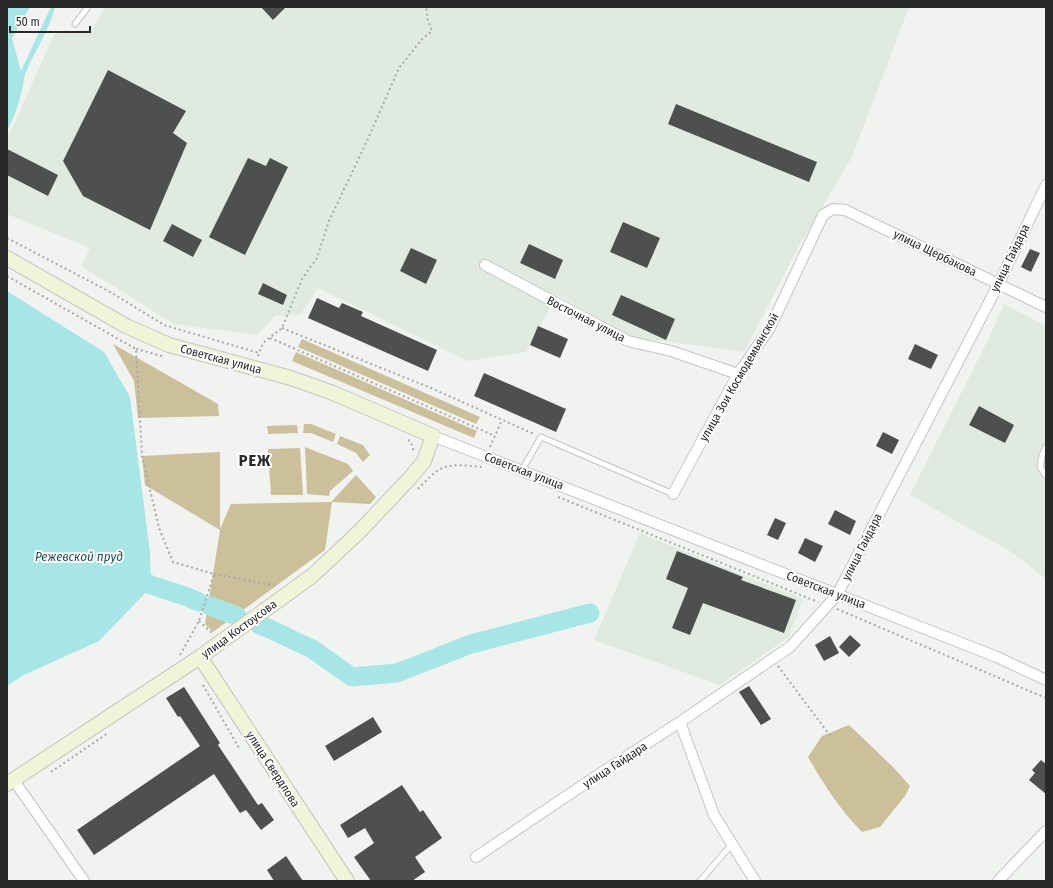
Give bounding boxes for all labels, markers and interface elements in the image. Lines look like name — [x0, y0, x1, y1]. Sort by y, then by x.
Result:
scale bar — [10, 8, 90, 34]
text: 50 m — [16, 15, 40, 29]
street label: улица Гайдара — [988, 222, 1032, 294]
street label: улица Щербакова — [891, 227, 979, 279]
street label: Восточная улица — [545, 293, 628, 345]
street label: улица Зои Космодемьянской — [696, 310, 782, 444]
street label: Советская улица — [179, 341, 263, 377]
street label: Советская улица — [482, 449, 566, 493]
district label: РЕЖ — [239, 451, 271, 470]
street label: улица Гайдара — [839, 511, 885, 583]
water label: Режевской пруд — [35, 549, 123, 564]
street label: Советская улица — [784, 568, 868, 612]
street label: улица Костоусова — [199, 597, 280, 661]
street label: улица Свердлова — [243, 729, 303, 810]
street label: улица Гайдара — [580, 739, 650, 791]

